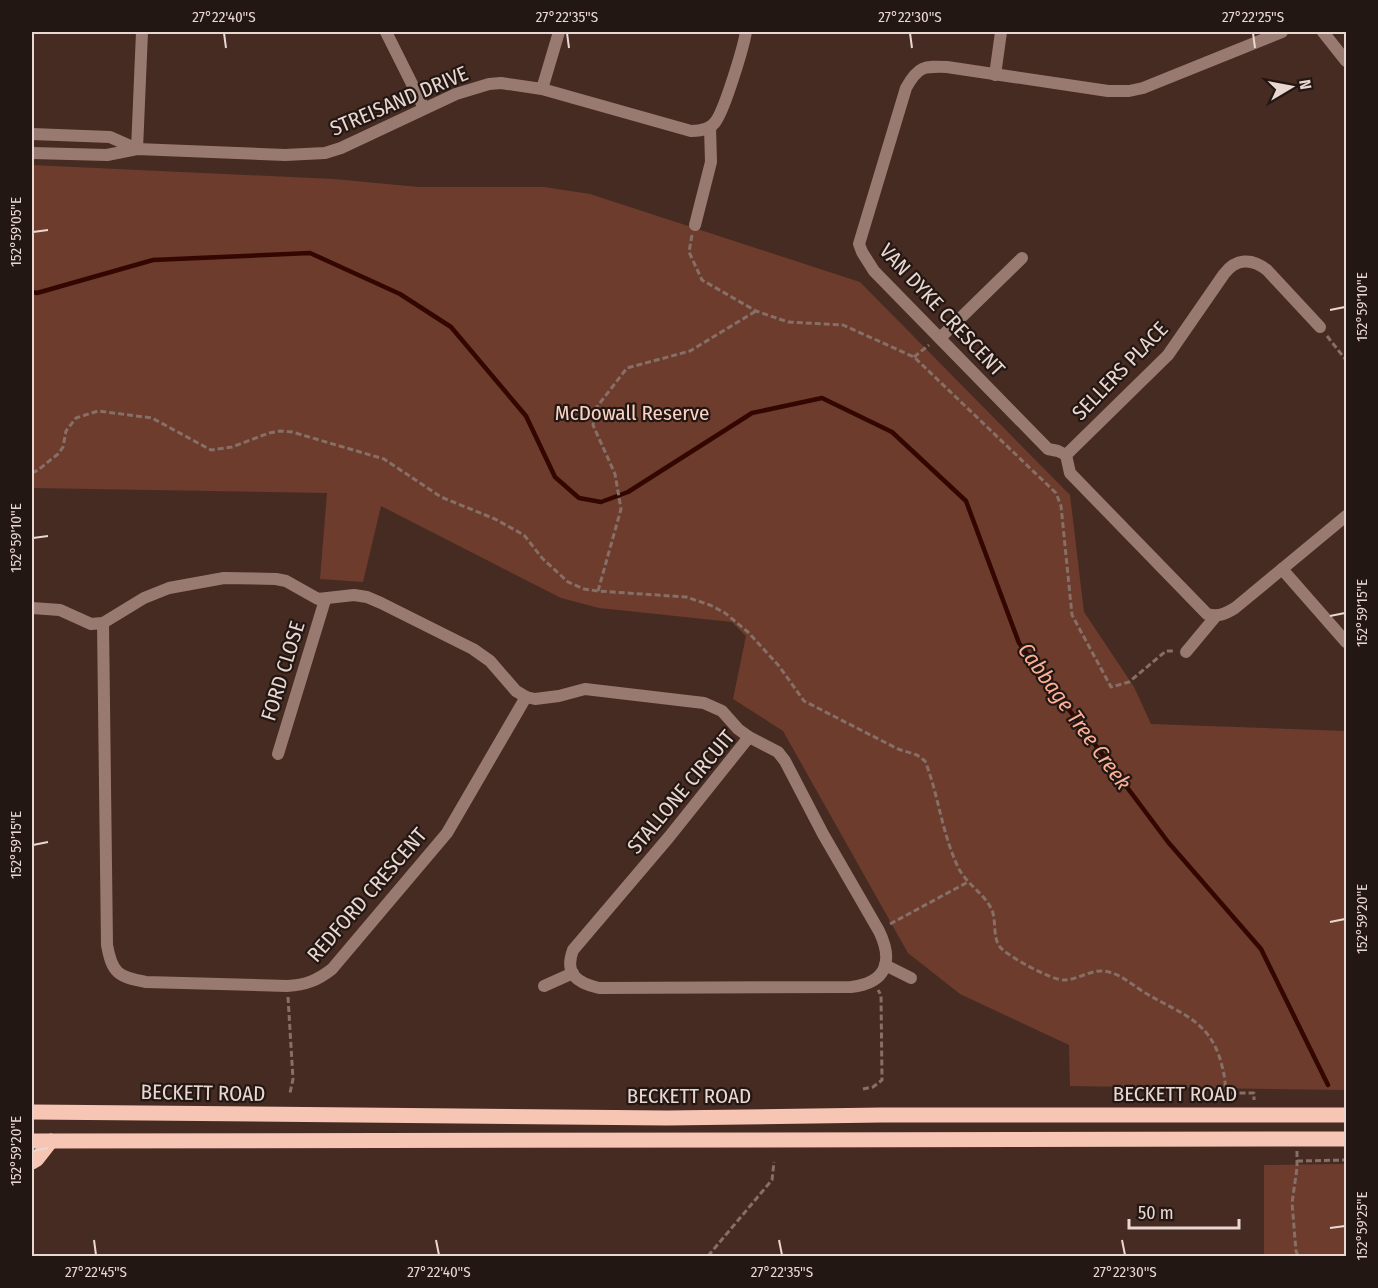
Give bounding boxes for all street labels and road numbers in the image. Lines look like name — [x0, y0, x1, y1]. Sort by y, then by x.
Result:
street label: STREISAND DRIVE — [326, 60, 472, 142]
street label: VAN DYKE CRESCENT — [874, 238, 1010, 382]
street label: SELLERS PLACE — [1067, 316, 1174, 426]
street label: FORD CLOSE — [255, 618, 311, 724]
street label: STALLONE CIRCUIT — [622, 725, 740, 859]
street label: REDFORD CRESCENT — [302, 822, 433, 967]
street label: BECKETT ROAD — [140, 1079, 266, 1107]
street label: BECKETT ROAD — [1113, 1081, 1237, 1107]
street label: BECKETT ROAD — [627, 1083, 751, 1109]

